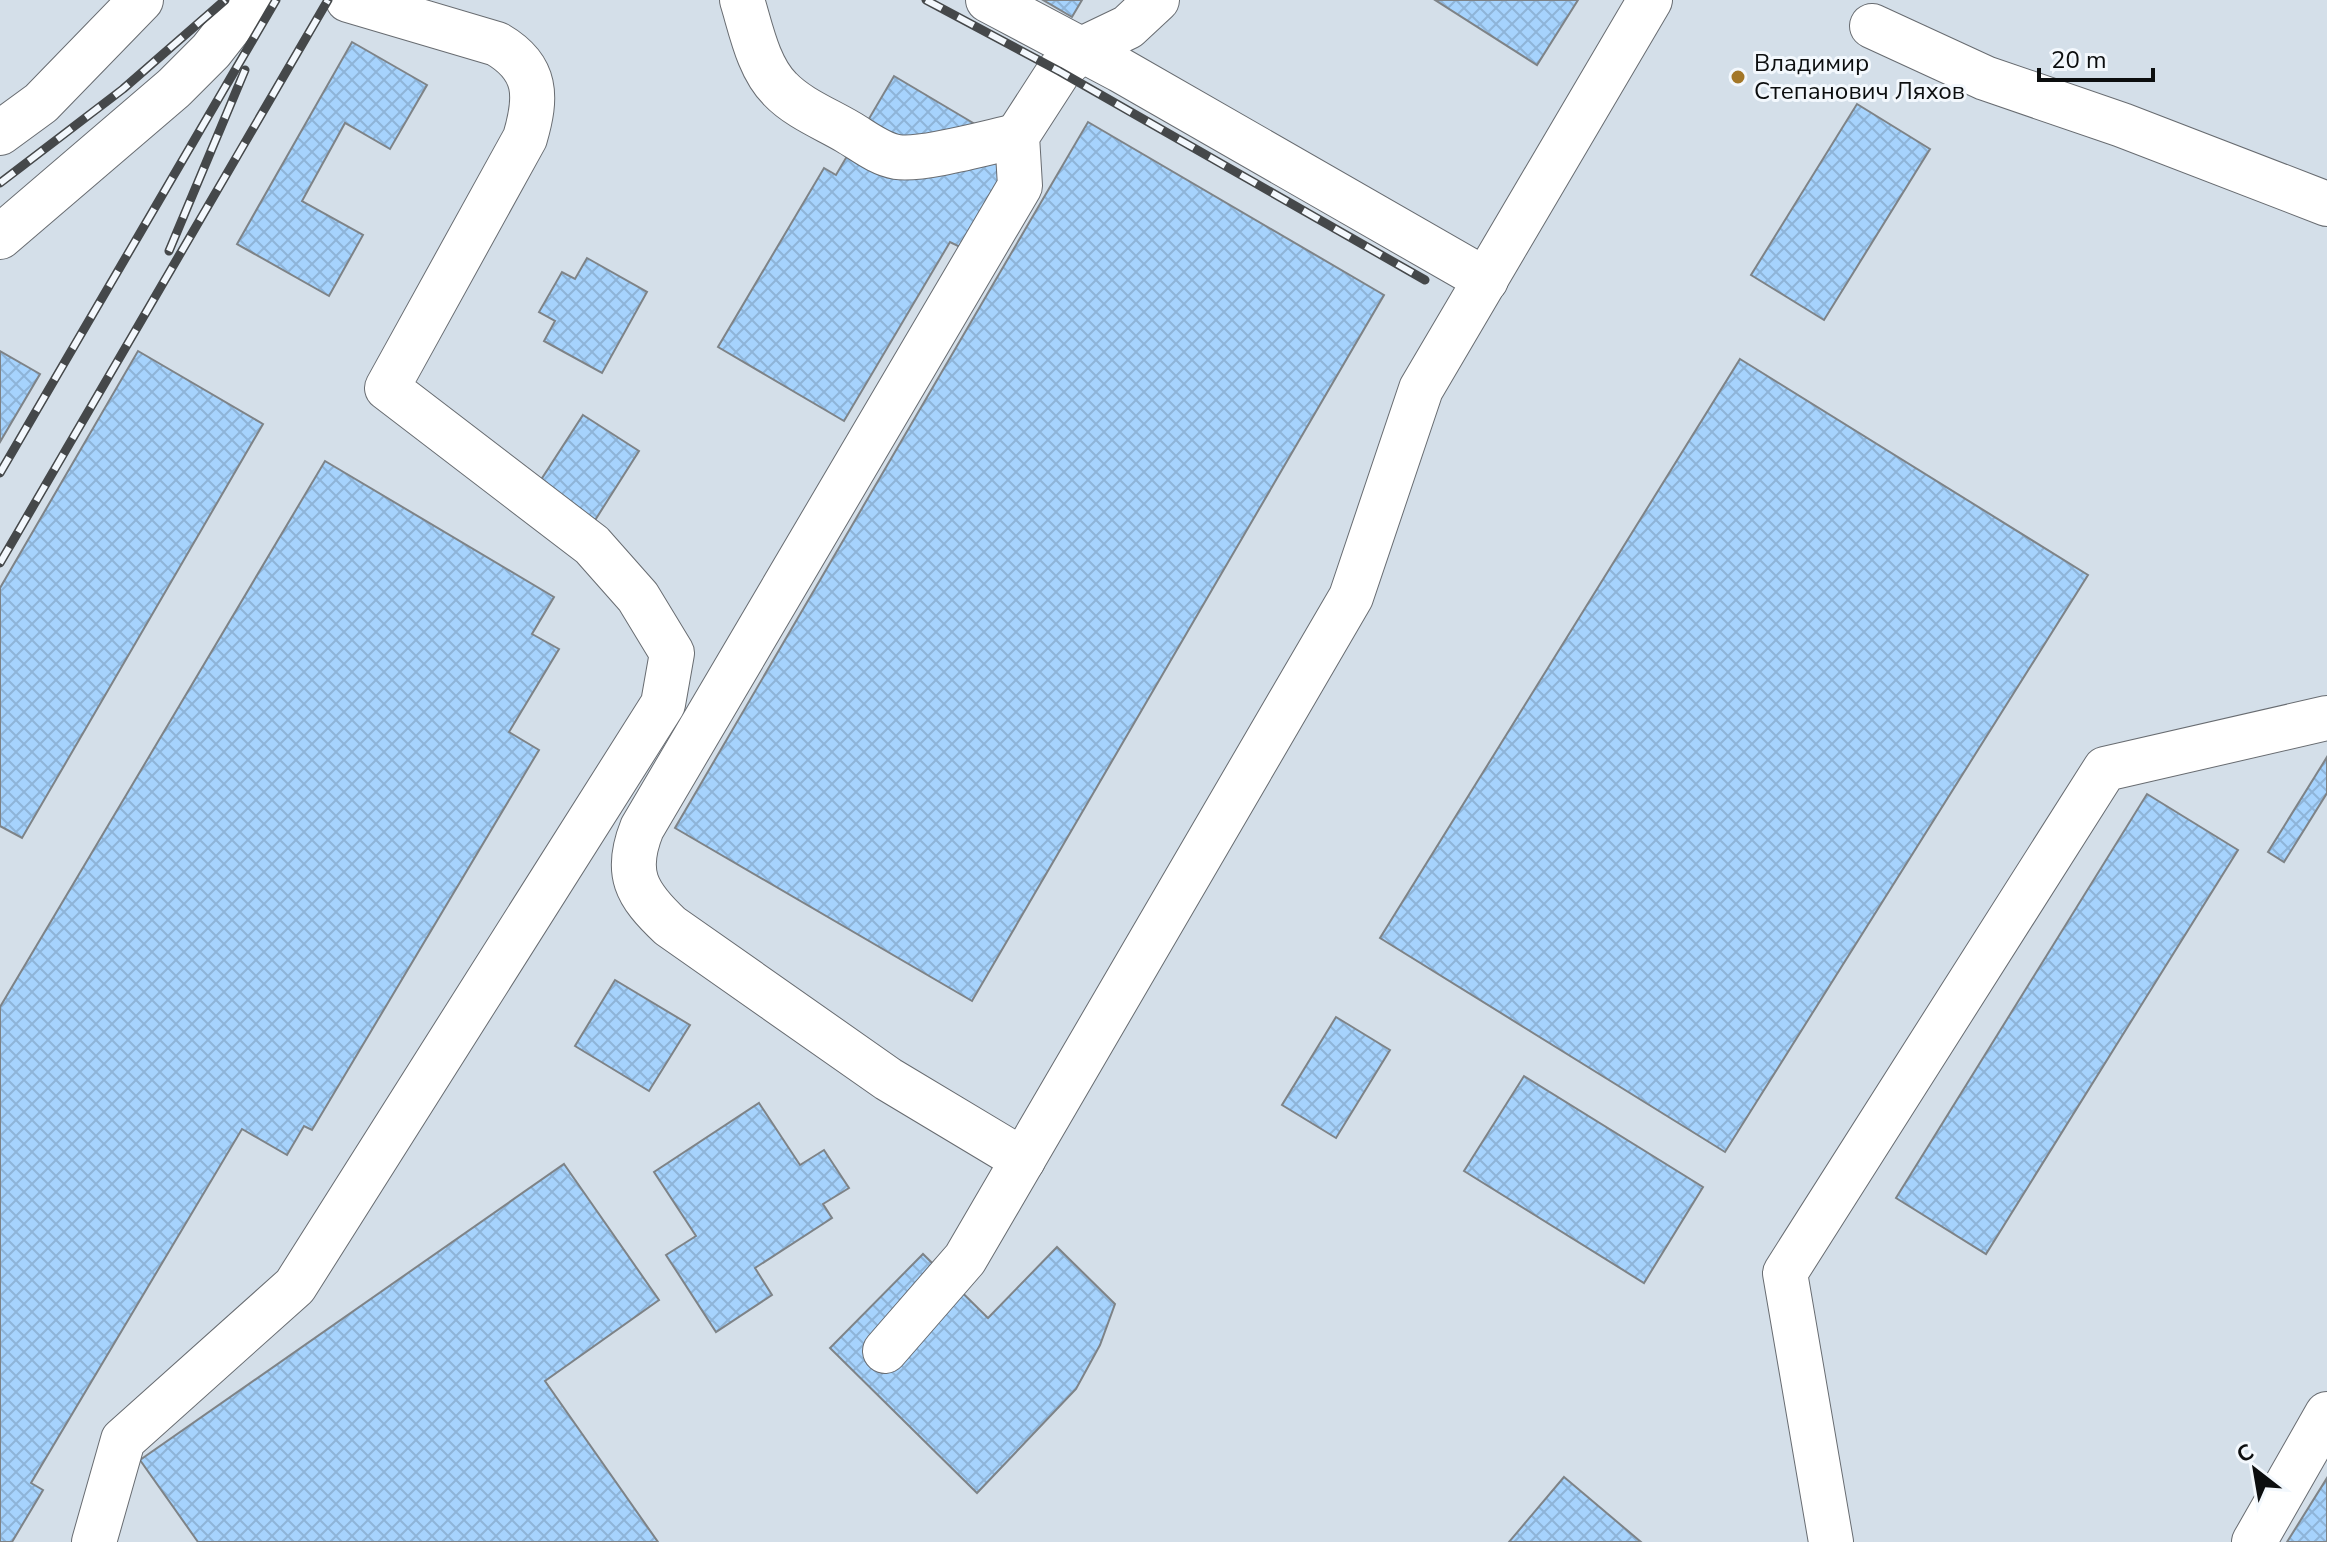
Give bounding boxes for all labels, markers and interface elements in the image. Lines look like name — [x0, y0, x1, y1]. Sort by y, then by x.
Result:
scale bar — [2039, 32, 2153, 82]
text: 20 m — [2051, 44, 2107, 76]
place label: Владимир Степанович Ляхов — [1754, 47, 1965, 107]
marker: Владимир Степанович Ляхов — [1729, 68, 1747, 86]
north arrow — [2215, 1430, 2295, 1510]
text: С — [2231, 1437, 2259, 1470]

